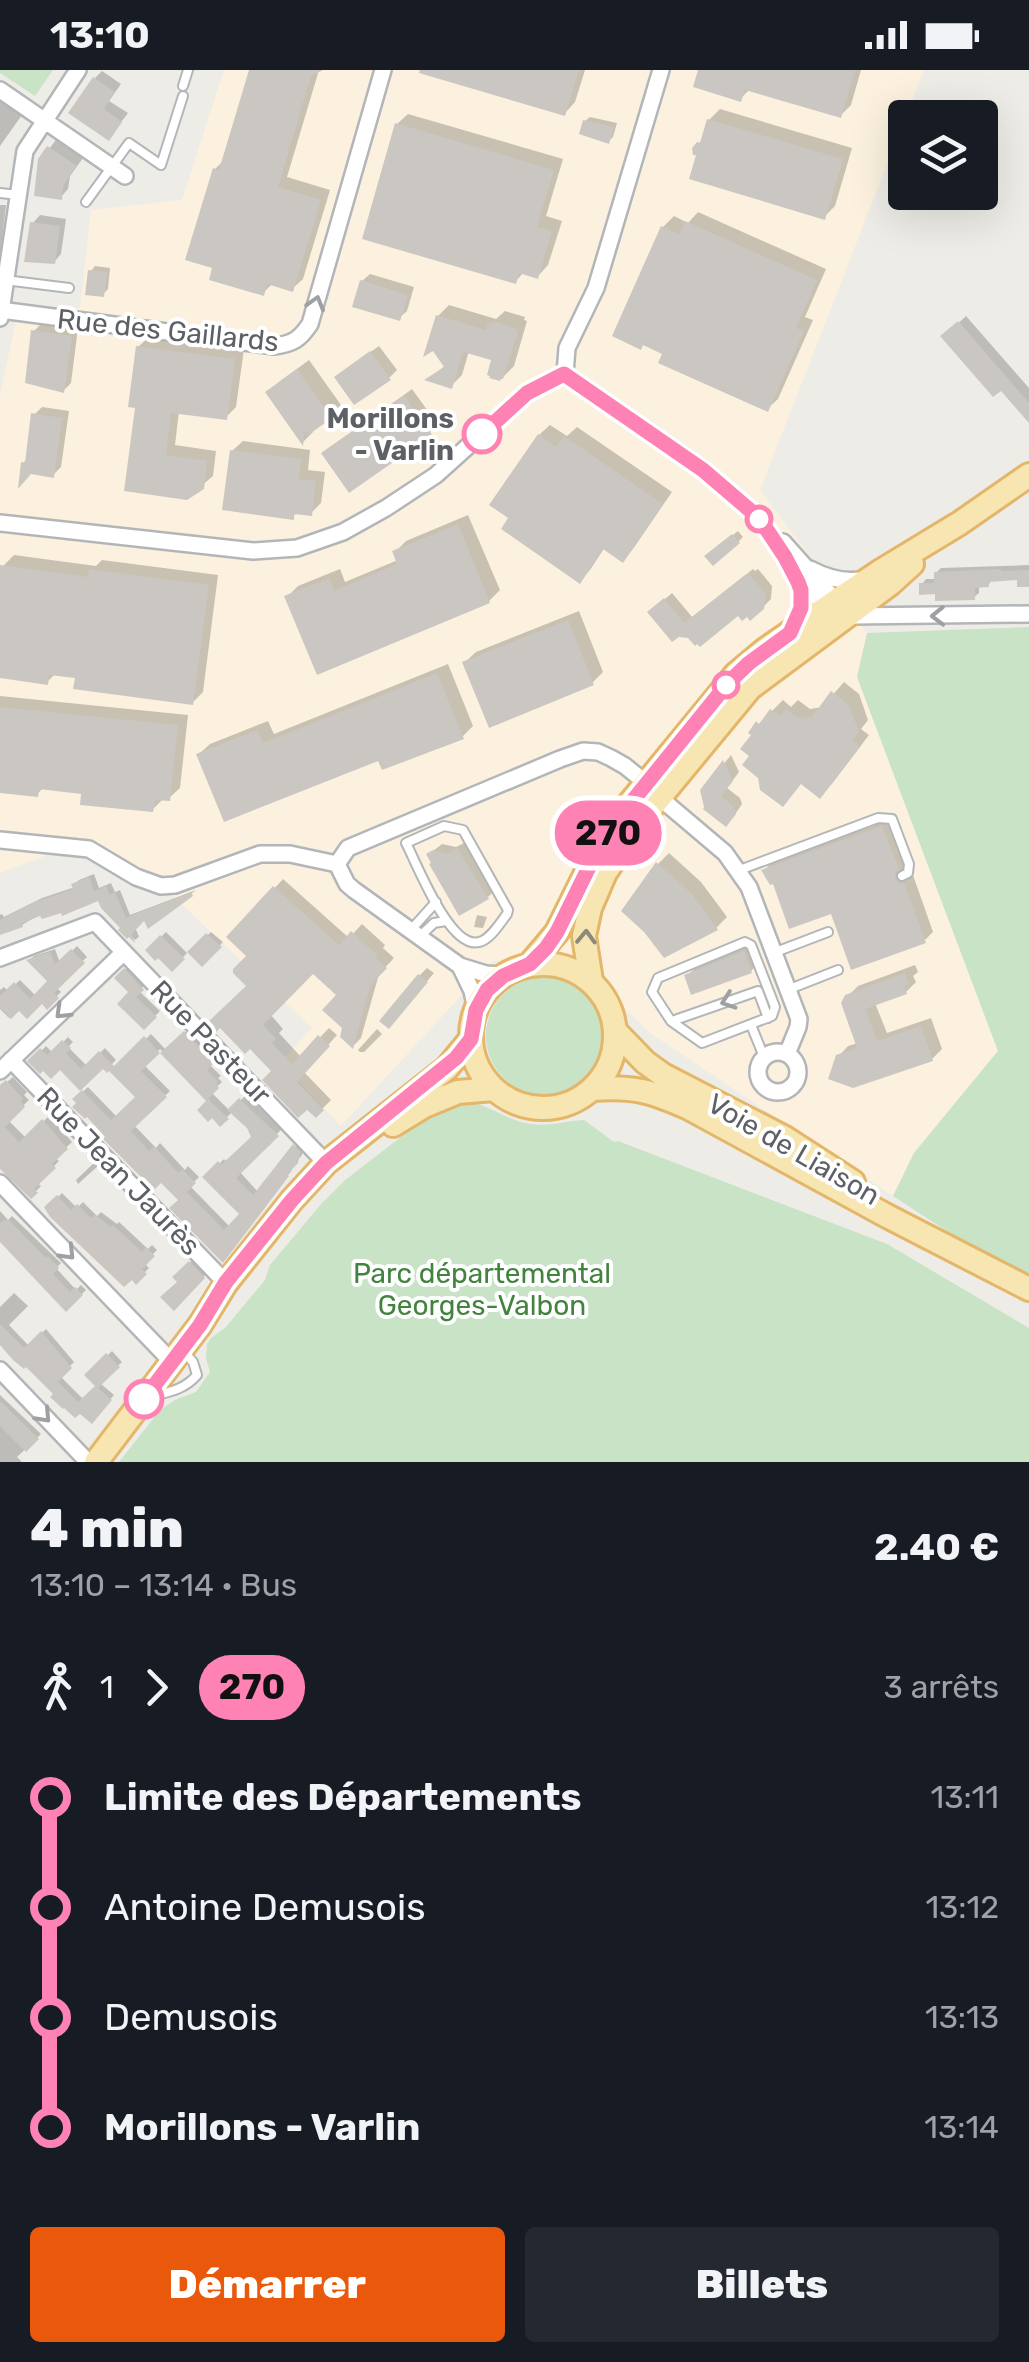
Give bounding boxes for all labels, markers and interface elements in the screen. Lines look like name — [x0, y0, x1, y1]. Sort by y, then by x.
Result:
text: 13:10 — [50, 12, 150, 58]
map controls — [888, 100, 998, 210]
button: layers — [888, 100, 998, 210]
one-way arrow — [304, 295, 325, 312]
street label: Rue des Gaillards — [55, 302, 280, 359]
place label: Morillons - Varlin — [326, 402, 454, 467]
marker: Morillons - Varlin — [463, 415, 501, 453]
unlabelled marker — [746, 506, 772, 532]
one-way arrow — [930, 605, 946, 626]
unlabelled marker — [713, 672, 739, 698]
line badge: 270 — [550, 800, 666, 866]
text: 270 — [575, 812, 641, 854]
one-way arrow — [575, 928, 596, 944]
street label: Rue Pasteur — [143, 974, 278, 1111]
one-way arrow — [721, 989, 738, 1010]
one-way arrow — [55, 1000, 74, 1018]
street label: Rue Jean Jaurès — [30, 1080, 207, 1262]
street label: Voie de Liaison — [702, 1087, 886, 1212]
one-way arrow — [56, 1241, 74, 1260]
park label: Parc départemental Georges-Valbon — [353, 1257, 611, 1322]
unlabelled marker — [125, 1380, 163, 1418]
one-way arrow — [32, 1404, 50, 1423]
text: 4 min — [30, 1496, 184, 1561]
text: 2.40 € — [874, 1524, 999, 1570]
text: 13:10 – 13:14 · Bus — [30, 1566, 297, 1604]
icon: walk — [30, 1660, 85, 1715]
icon: forward — [129, 1660, 184, 1715]
text: 270 — [219, 1666, 285, 1708]
text: 1 — [100, 1668, 114, 1706]
text: 3 arrêts — [884, 1668, 999, 1706]
text: Limite des Départements — [104, 1774, 581, 1820]
text: 13:11 — [930, 1778, 999, 1816]
text: Antoine Demusois — [104, 1884, 426, 1930]
text: 13:12 — [925, 1888, 999, 1926]
text: Demusois — [104, 1994, 278, 2040]
text: 13:13 — [925, 1998, 999, 2036]
text: Morillons - Varlin — [104, 2104, 420, 2150]
text: 13:14 — [924, 2108, 999, 2146]
button: Démarrer — [30, 2227, 505, 2342]
button: Billets — [525, 2227, 999, 2342]

